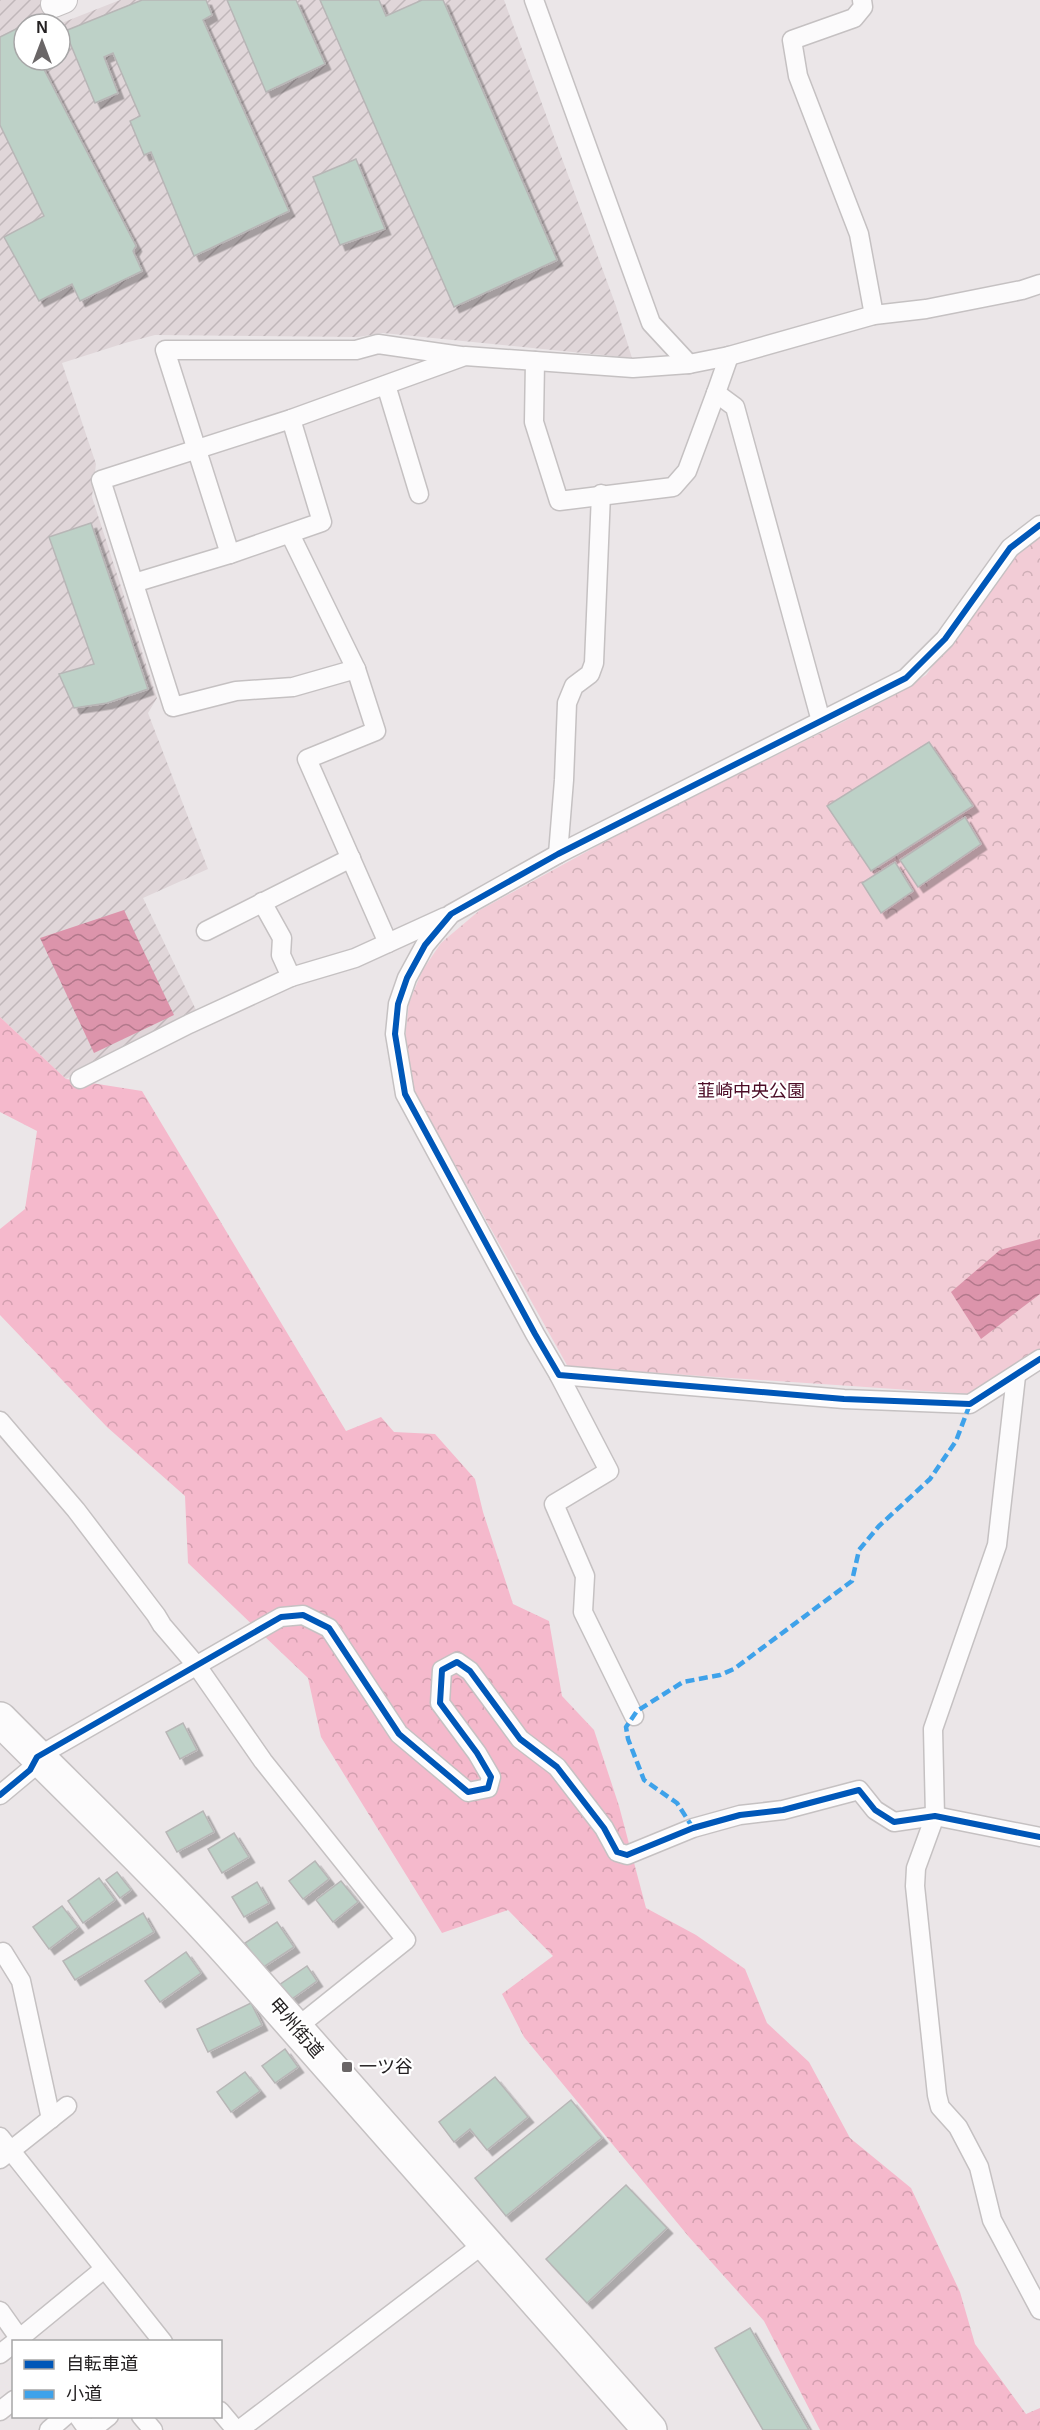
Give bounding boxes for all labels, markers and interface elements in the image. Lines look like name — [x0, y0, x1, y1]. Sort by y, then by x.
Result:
north arrow — [12, 12, 72, 72]
text: N — [36, 19, 48, 36]
park label: 韮崎中央公園 — [697, 1081, 805, 1101]
street label: 甲州街道 — [265, 1994, 327, 2062]
place label: 一ツ谷 — [359, 2057, 413, 2077]
marker: 一ツ谷 — [340, 2060, 354, 2074]
legend — [12, 2340, 222, 2418]
text: 自転車道 — [66, 2354, 138, 2374]
text: 小道 — [66, 2384, 102, 2404]

